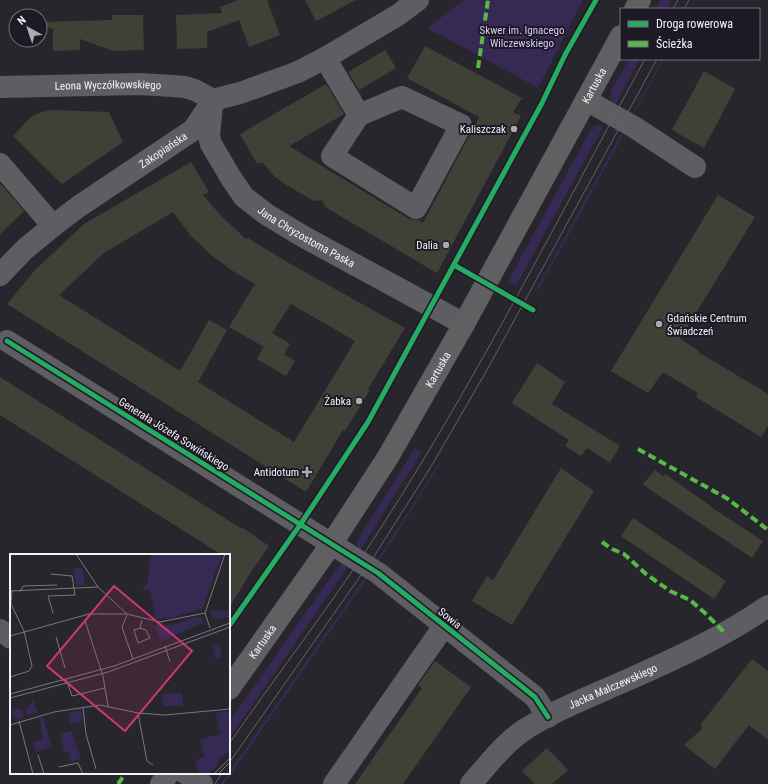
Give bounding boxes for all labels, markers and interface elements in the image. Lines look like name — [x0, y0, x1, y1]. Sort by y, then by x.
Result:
north arrow — [8, 8, 48, 48]
legend — [620, 8, 760, 60]
text: N — [15, 13, 29, 28]
text: Droga rowerowa — [656, 17, 733, 31]
park label: Skwer im. Ignacego Wilczewskiego — [479, 24, 565, 50]
text: Ścieżka — [656, 36, 693, 51]
street label: Kartuska — [579, 66, 609, 106]
street label: Leona Wyczółkowskiego — [55, 78, 162, 93]
place label: Kaliszczak — [460, 123, 506, 136]
marker: Kaliszczak — [509, 124, 519, 134]
street label: Zakopiańska — [137, 130, 190, 171]
street label: Jana Chryzostoma Paska — [255, 204, 357, 270]
place label: Dalia — [416, 239, 438, 252]
marker: Dalia — [441, 240, 451, 250]
place label: Gdańskie Centrum Świadczeń — [667, 312, 747, 338]
marker: Gdańskie Centrum Świadczeń — [654, 319, 664, 329]
street label: Kartuska — [423, 350, 454, 390]
street label: Generała Józefa Sowińskiego — [116, 395, 232, 474]
place label: Żabka — [324, 395, 351, 408]
marker: Żabka — [354, 396, 364, 406]
place label: Antidotum — [254, 466, 299, 479]
marker: Antidotum — [302, 467, 312, 477]
inset map — [10, 554, 230, 774]
street label: Sowia — [435, 605, 464, 632]
street label: Kartuska — [246, 622, 279, 661]
street label: Jacka Malczewskiego — [567, 661, 660, 712]

